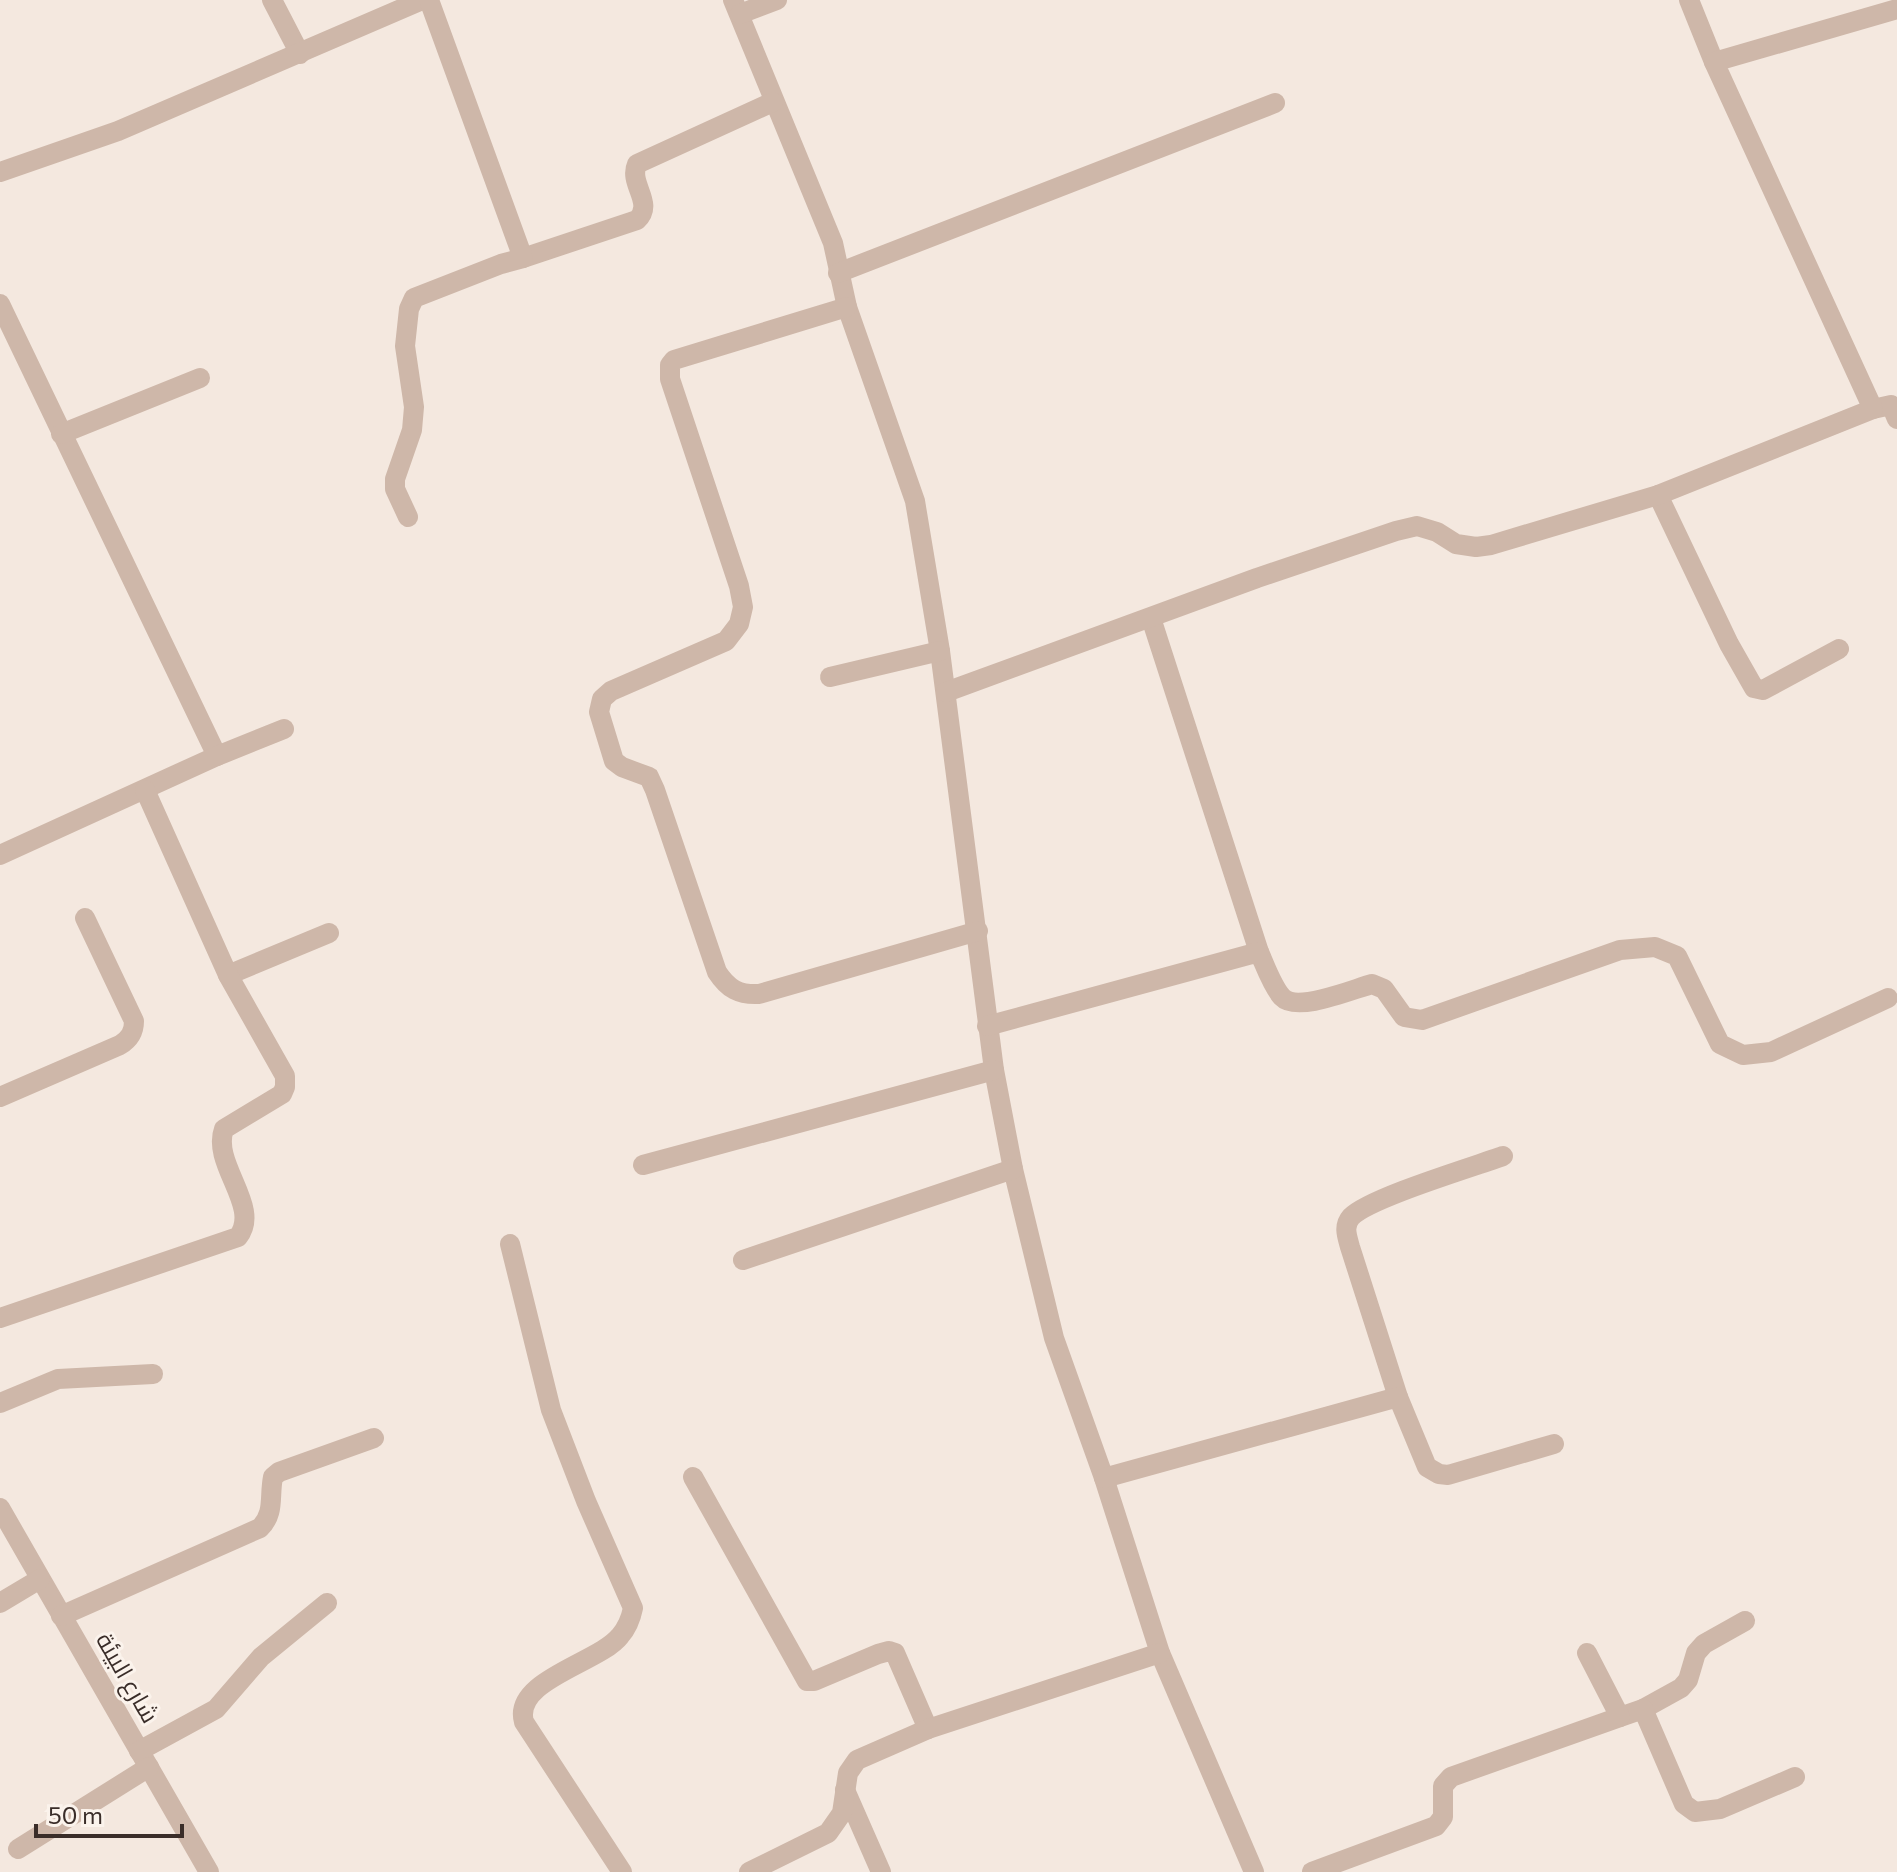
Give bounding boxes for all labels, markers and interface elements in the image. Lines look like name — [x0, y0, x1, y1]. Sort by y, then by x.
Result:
street label: شارع البيئة — [88, 1627, 166, 1729]
scale bar — [36, 1788, 182, 1838]
text: 50 m — [48, 1800, 103, 1829]

